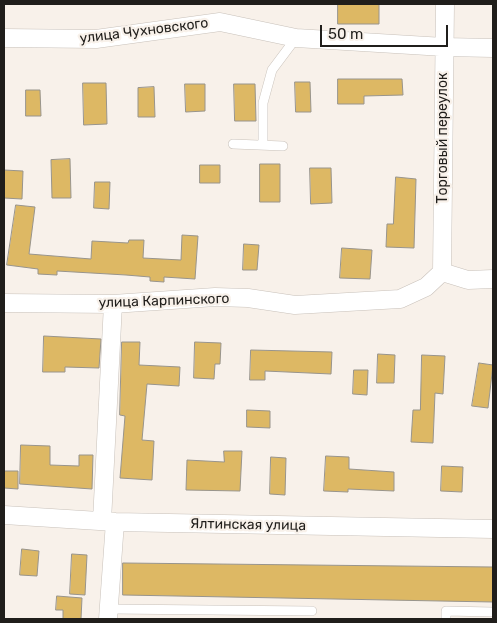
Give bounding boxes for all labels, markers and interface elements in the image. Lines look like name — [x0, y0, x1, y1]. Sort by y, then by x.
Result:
street label: улица Чухновского — [79, 15, 209, 47]
scale bar — [322, 15, 450, 47]
text: 50 m — [328, 25, 363, 43]
street label: Торговый переулок — [435, 72, 451, 204]
street label: улица Карпинского — [98, 290, 230, 312]
street label: Ялтинская улица — [190, 516, 306, 534]

